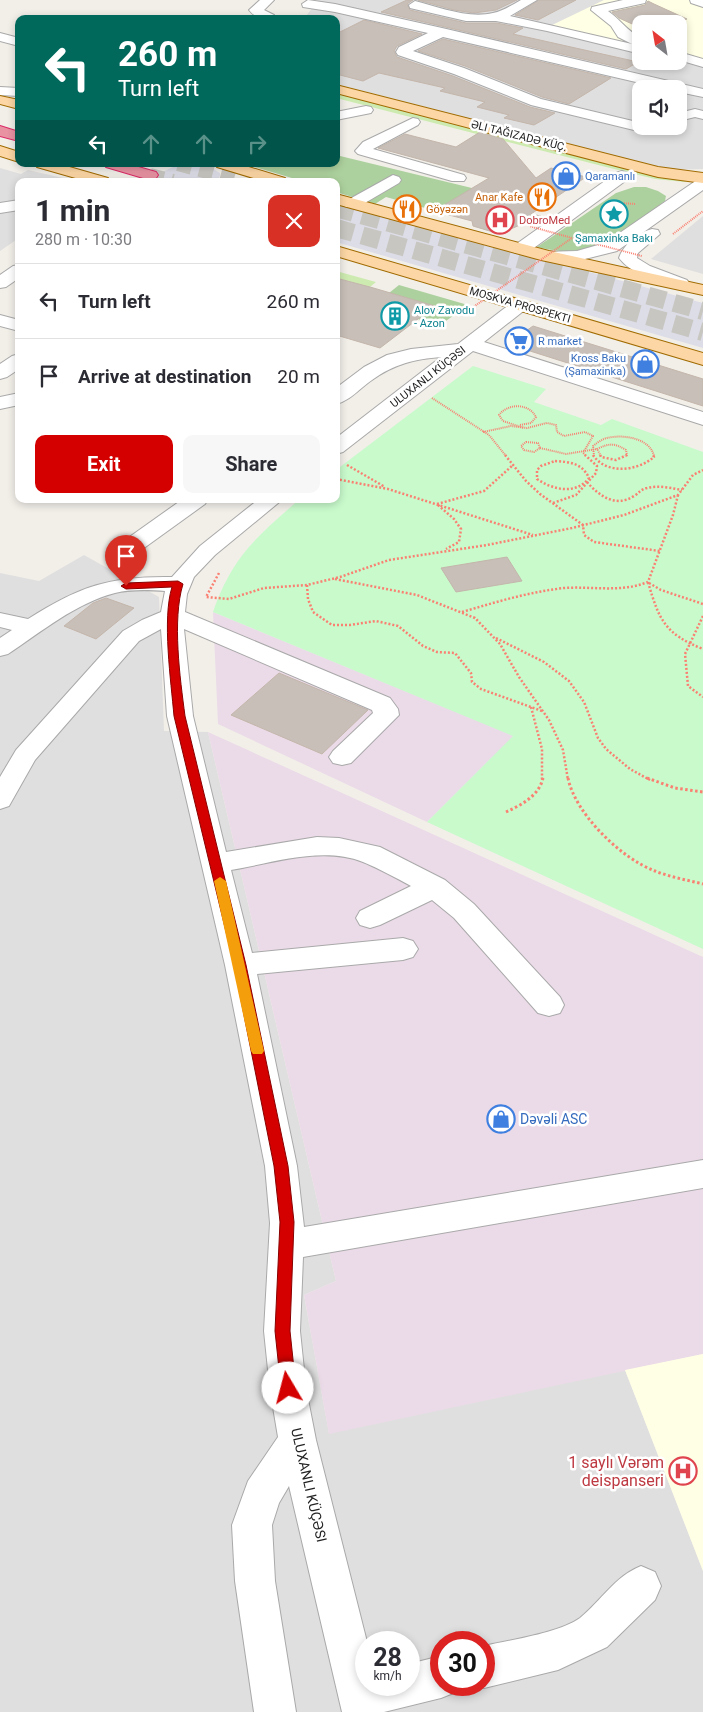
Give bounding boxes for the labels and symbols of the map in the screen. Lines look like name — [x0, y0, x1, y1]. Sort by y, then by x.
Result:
north arrow — [632, 15, 688, 70]
street label: ƏLI TAĞIZADƏ KÜÇ. — [470, 118, 568, 154]
shop icon: Qaramanlı — [551, 161, 581, 191]
place label: Qaramanlı — [585, 170, 635, 183]
restaurant icon: Anar Kafe — [527, 182, 557, 212]
place label: Anar Kafe — [475, 191, 523, 204]
restaurant icon: Göyəzən — [392, 194, 422, 224]
place icon: Şamaxinka Bakı — [599, 199, 629, 229]
place label: Göyəzən — [426, 203, 468, 216]
hospital icon: DobroMed — [485, 205, 515, 235]
place label: DobroMed — [519, 214, 570, 227]
place label: Şamaxinka Bakı — [575, 232, 653, 245]
street label: MOSKVA PROSPEKTI — [468, 284, 572, 326]
building icon: Alov Zavodu - Azon — [380, 301, 410, 331]
place label: Alov Zavodu - Azon — [414, 304, 474, 330]
supermarket icon: R market — [504, 326, 534, 356]
place label: R market — [538, 335, 582, 348]
street label: ULUXANLI KÜÇƏSI — [388, 344, 468, 410]
shop icon: Kross Baku (Şamaxinka) — [630, 349, 660, 379]
place label: Kross Baku (Şamaxinka) — [564, 352, 626, 378]
pin — [105, 535, 147, 586]
shop icon: Dəvəli ASC — [486, 1104, 516, 1134]
place label: Dəvəli ASC — [520, 1111, 587, 1127]
position arrow — [261, 1361, 313, 1413]
street label: ULUXANLI KÜÇƏSI — [288, 1426, 330, 1544]
place label: 1 saylı Vərəm deispanseri — [568, 1453, 664, 1490]
hospital icon: 1 saylı Vərəm deispanseri — [668, 1456, 698, 1486]
speed limit sign: 30 — [430, 1631, 495, 1696]

